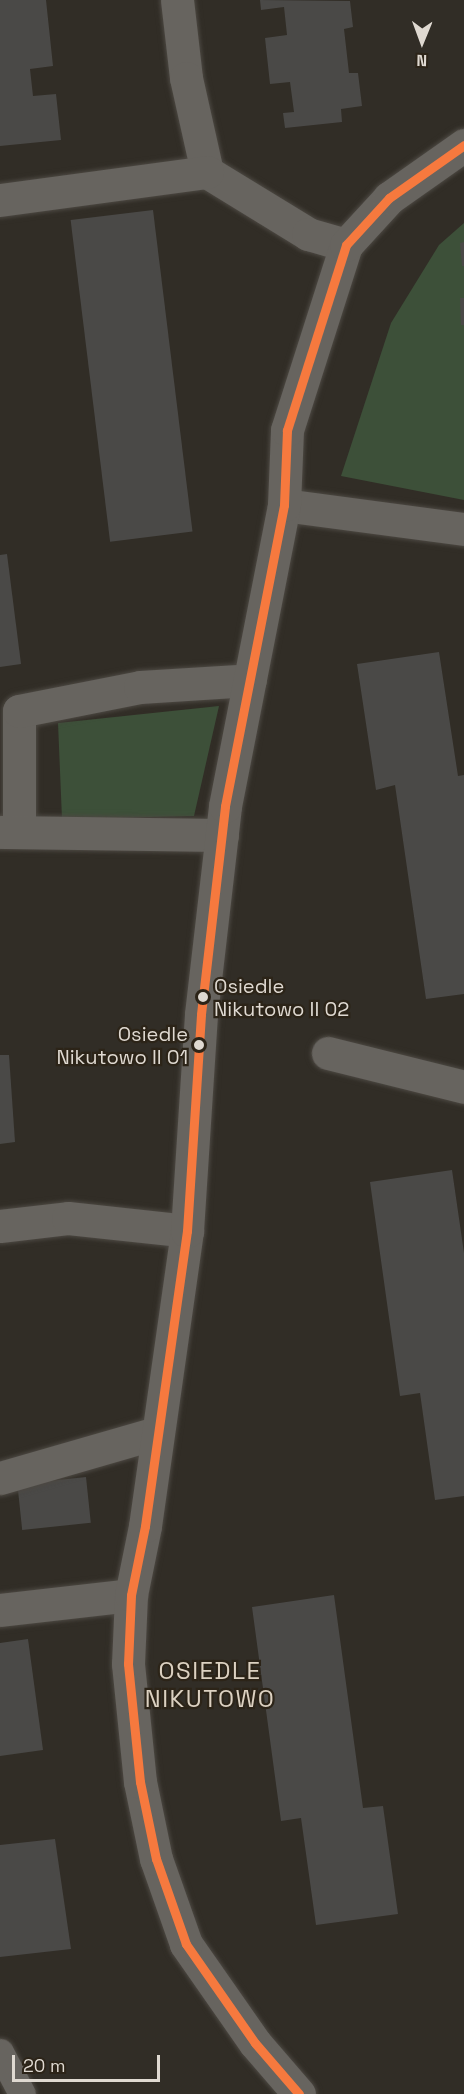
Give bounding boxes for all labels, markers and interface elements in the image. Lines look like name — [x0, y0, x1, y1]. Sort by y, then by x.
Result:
north arrow — [392, 12, 452, 72]
text: N — [416, 50, 427, 71]
place label: Osiedle Nikutowo II 02 — [214, 974, 349, 1021]
marker: Osiedle Nikutowo II 02 — [197, 991, 209, 1003]
place label: Osiedle Nikutowo II 01 — [56, 1022, 188, 1069]
marker: Osiedle Nikutowo II 01 — [193, 1039, 205, 1051]
district label: OSIEDLE NIKUTOWO — [145, 1657, 275, 1713]
scale bar — [15, 2043, 164, 2081]
text: 20 m — [23, 2054, 66, 2077]

